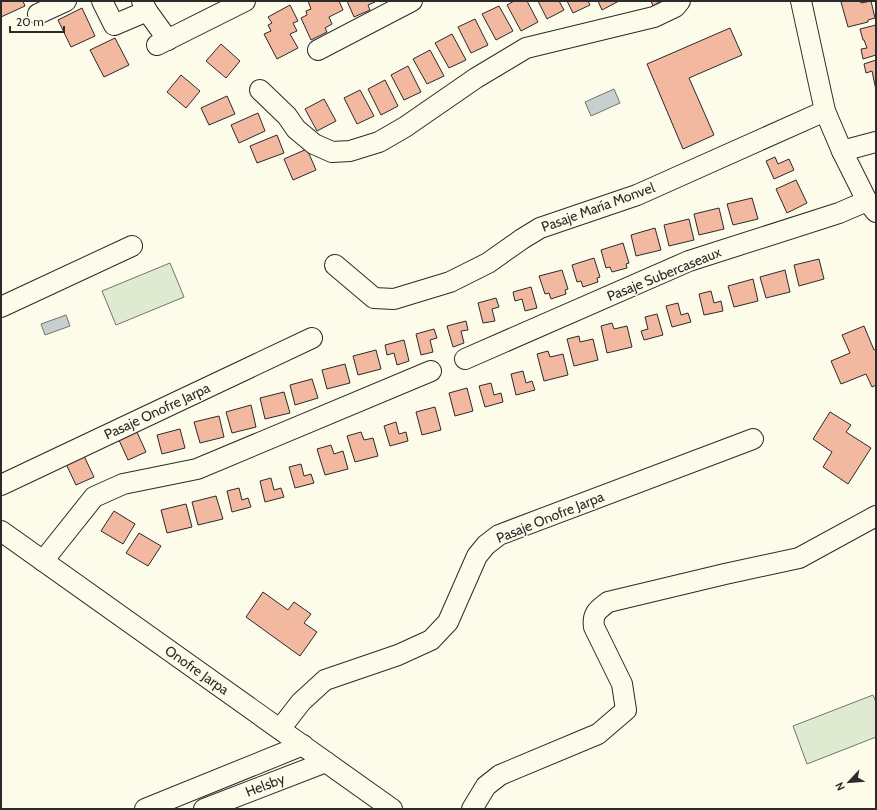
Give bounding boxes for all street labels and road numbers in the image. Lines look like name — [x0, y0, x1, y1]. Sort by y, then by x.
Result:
street label: Pasaje María Monvel — [539, 178, 658, 236]
street label: Pasaje Subercaseaux — [604, 243, 724, 305]
street label: Pasaje Onofre Jarpa — [101, 378, 213, 443]
street label: Pasaje Onofre Jarpa — [493, 487, 607, 547]
street label: Onofre Jarpa — [161, 641, 233, 699]
street label: Helsby — [243, 769, 287, 801]

